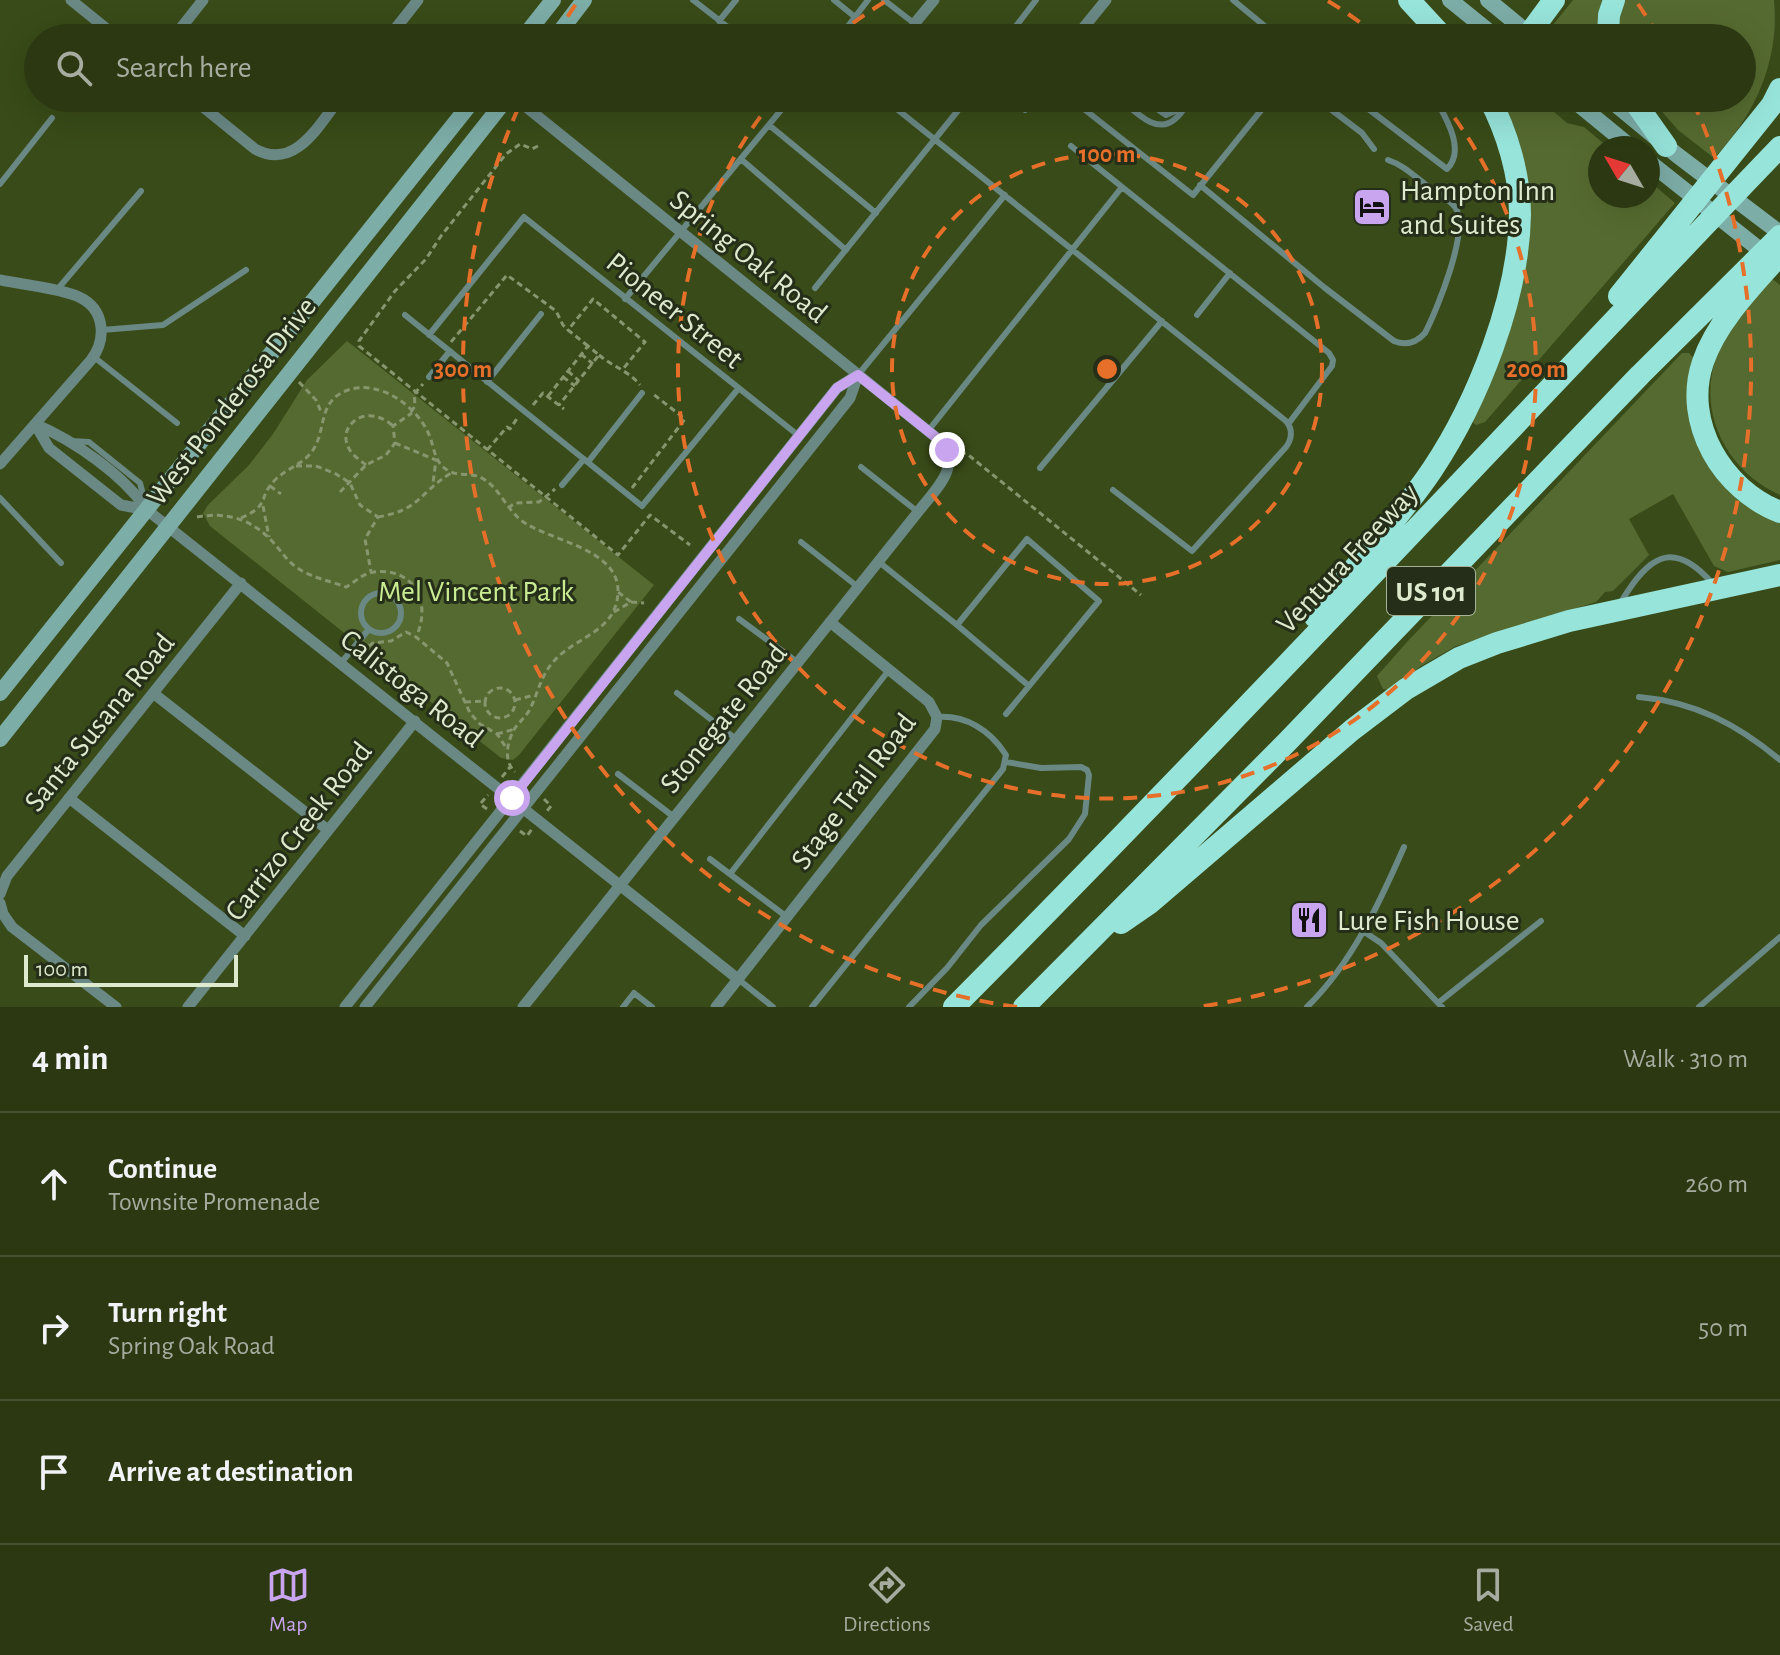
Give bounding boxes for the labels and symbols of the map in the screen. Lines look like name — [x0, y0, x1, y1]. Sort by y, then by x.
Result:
north arrow — [1588, 136, 1660, 208]
text: 100 m — [1079, 143, 1135, 167]
place label: Hampton Inn and Suites — [1400, 176, 1555, 240]
street label: Spring Oak Road — [664, 185, 833, 329]
hotel icon: Hampton Inn and Suites — [1351, 186, 1393, 228]
street label: Pioneer Street — [601, 247, 749, 375]
street label: West Ponderosa Drive — [141, 292, 322, 511]
centre of rings — [1093, 355, 1121, 383]
text: 300 m — [434, 358, 492, 382]
text: 200 m — [1506, 358, 1566, 382]
route end — [929, 432, 965, 468]
street label: Ventura Freeway — [1271, 478, 1425, 639]
road number: US 101 — [1387, 567, 1475, 615]
park label: Mel Vincent Park — [378, 577, 574, 607]
street label: Calistoga Road — [334, 624, 488, 753]
street label: Santa Susana Road — [19, 628, 180, 817]
street label: Stonegate Road — [655, 638, 793, 799]
street label: Stage Trail Road — [786, 708, 922, 875]
street label: Carrizo Creek Road — [220, 736, 378, 927]
route start — [494, 780, 530, 816]
restaurant icon: Lure Fish House — [1288, 899, 1330, 941]
place label: Lure Fish House — [1337, 906, 1520, 936]
scale bar — [24, 951, 238, 987]

